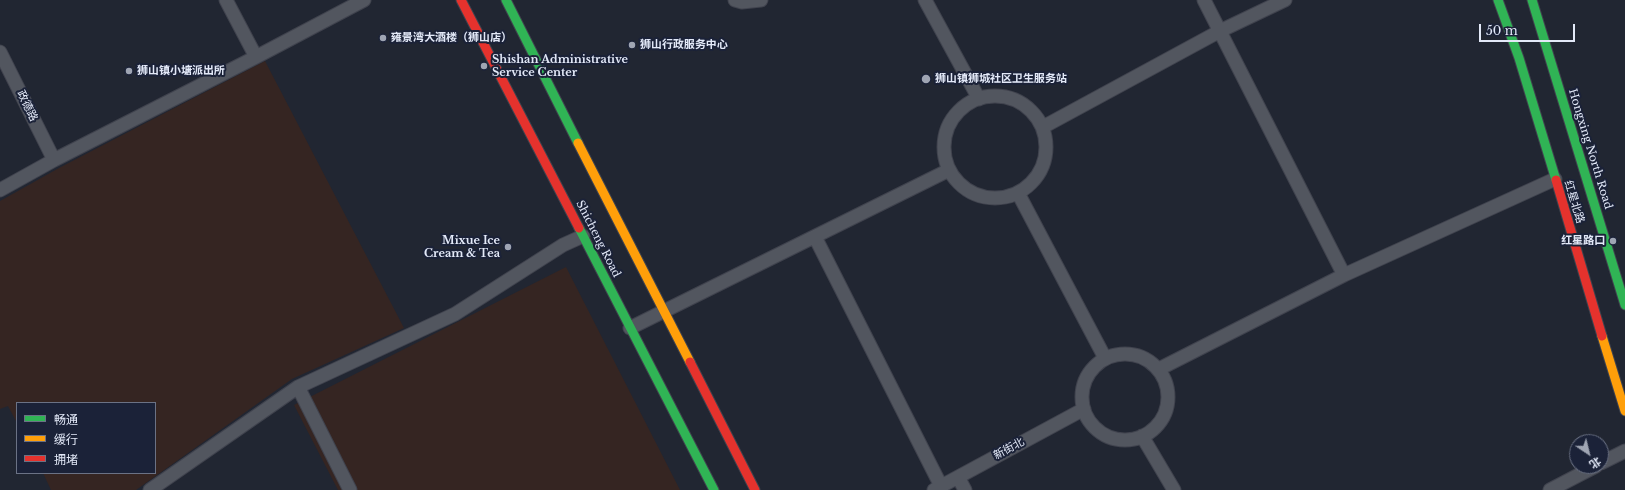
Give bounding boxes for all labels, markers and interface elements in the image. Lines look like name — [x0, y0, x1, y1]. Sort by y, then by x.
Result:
scale bar — [1481, 16, 1577, 42]
text: 50 m — [1486, 23, 1518, 38]
place label: 雍景湾大酒楼（狮山店） — [391, 31, 512, 45]
marker: 雍景湾大酒楼（狮山店） — [378, 33, 388, 43]
place label: 狮山行政服务中心 — [640, 38, 728, 52]
marker: 狮山行政服务中心 — [627, 40, 637, 50]
place label: Shishan Administrative Service Center — [492, 53, 628, 79]
marker: Shishan Administrative Service Center — [479, 61, 489, 71]
place label: 狮山镇小塘派出所 — [137, 64, 225, 78]
marker: 狮山镇小塘派出所 — [124, 66, 134, 76]
place label: 狮山镇狮城社区卫生服务站 — [935, 72, 1067, 86]
marker: 狮山镇狮城社区卫生服务站 — [920, 73, 932, 85]
street label: Hongxing North Road — [1565, 87, 1615, 211]
street label: 政德路 — [14, 88, 40, 124]
street label: 红星北路 — [1561, 179, 1587, 225]
street label: Shicheng Road — [573, 198, 623, 280]
place label: Mixue Ice Cream & Tea — [424, 234, 500, 260]
place label: 红星路口 — [1561, 234, 1605, 248]
marker: 红星路口 — [1608, 236, 1618, 246]
marker: Mixue Ice Cream & Tea — [503, 242, 513, 252]
legend — [16, 402, 156, 474]
text: 畅通 — [54, 412, 78, 427]
text: 缓行 — [54, 432, 78, 447]
north arrow — [1569, 434, 1609, 474]
street label: 新街北 — [991, 435, 1027, 463]
text: 拥堵 — [54, 452, 78, 467]
text: 北 — [1587, 454, 1604, 472]

